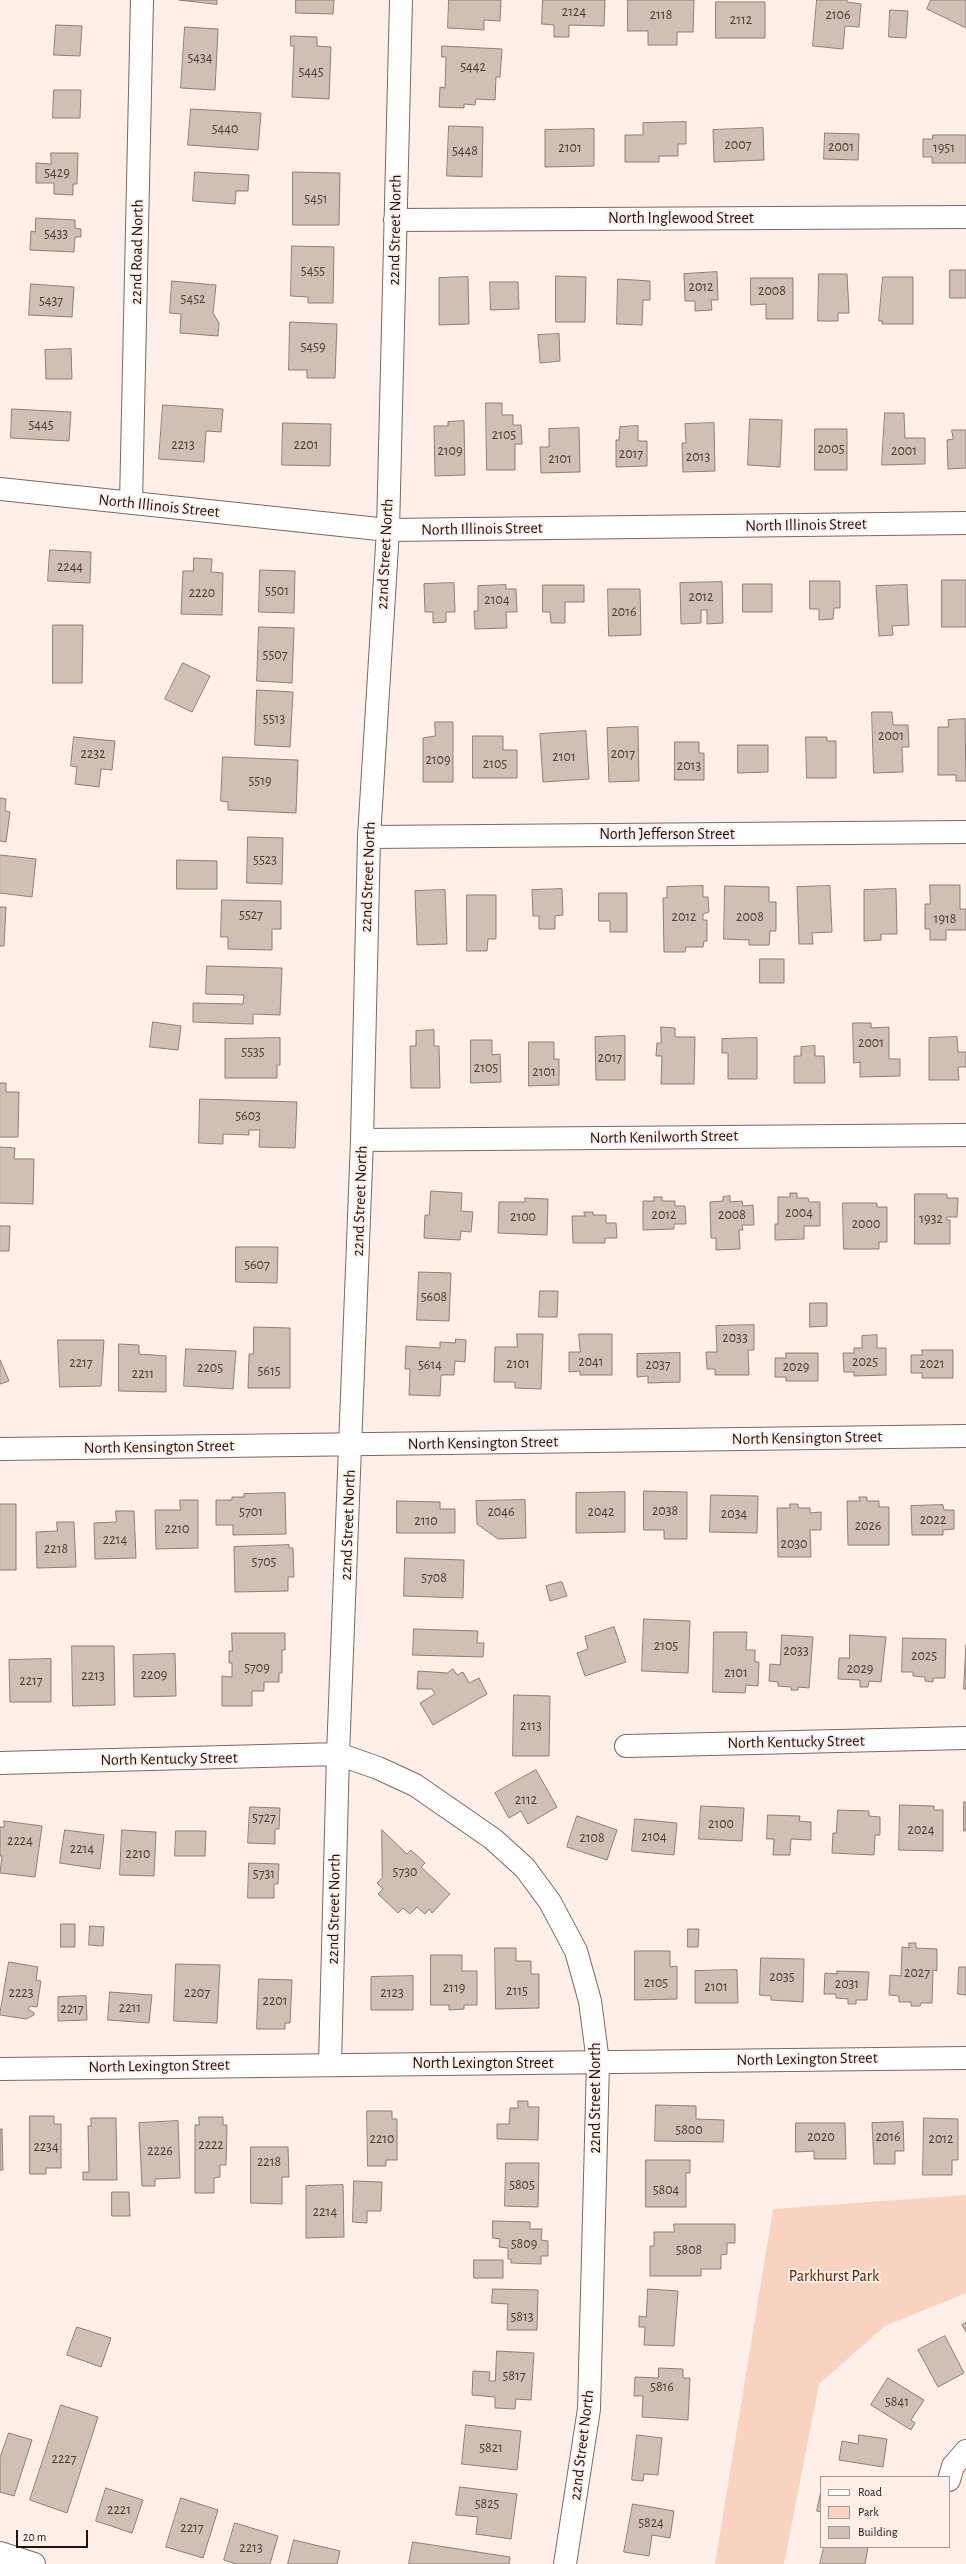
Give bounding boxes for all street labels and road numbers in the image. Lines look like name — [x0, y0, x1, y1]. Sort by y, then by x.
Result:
street label: 22nd Street North — [384, 174, 406, 286]
street label: 22nd Road North — [126, 199, 148, 305]
street label: North Inglewood Street — [608, 208, 754, 228]
street label: North Illinois Street — [97, 490, 221, 522]
street label: 22nd Street North — [373, 498, 397, 610]
street label: North Illinois Street — [745, 514, 867, 536]
street label: North Illinois Street — [421, 518, 543, 540]
street label: 22nd Street North — [356, 821, 380, 933]
street label: North Jefferson Street — [599, 824, 735, 844]
street label: North Kenilworth Street — [590, 1126, 738, 1148]
street label: 22nd Street North — [348, 1145, 372, 1257]
street label: North Kensington Street — [732, 1427, 882, 1449]
street label: North Kensington Street — [408, 1432, 558, 1454]
street label: North Kensington Street — [84, 1436, 234, 1458]
street label: 22nd Street North — [336, 1469, 360, 1581]
street label: North Kentucky Street — [727, 1731, 865, 1753]
street label: North Kentucky Street — [100, 1748, 238, 1770]
street label: 22nd Street North — [323, 1853, 345, 1965]
street label: 22nd Street North — [585, 2043, 605, 2153]
street label: North Lexington Street — [736, 2048, 878, 2070]
street label: North Lexington Street — [412, 2053, 554, 2073]
street label: North Lexington Street — [88, 2055, 230, 2077]
street label: 22nd Street North — [566, 2389, 598, 2501]

